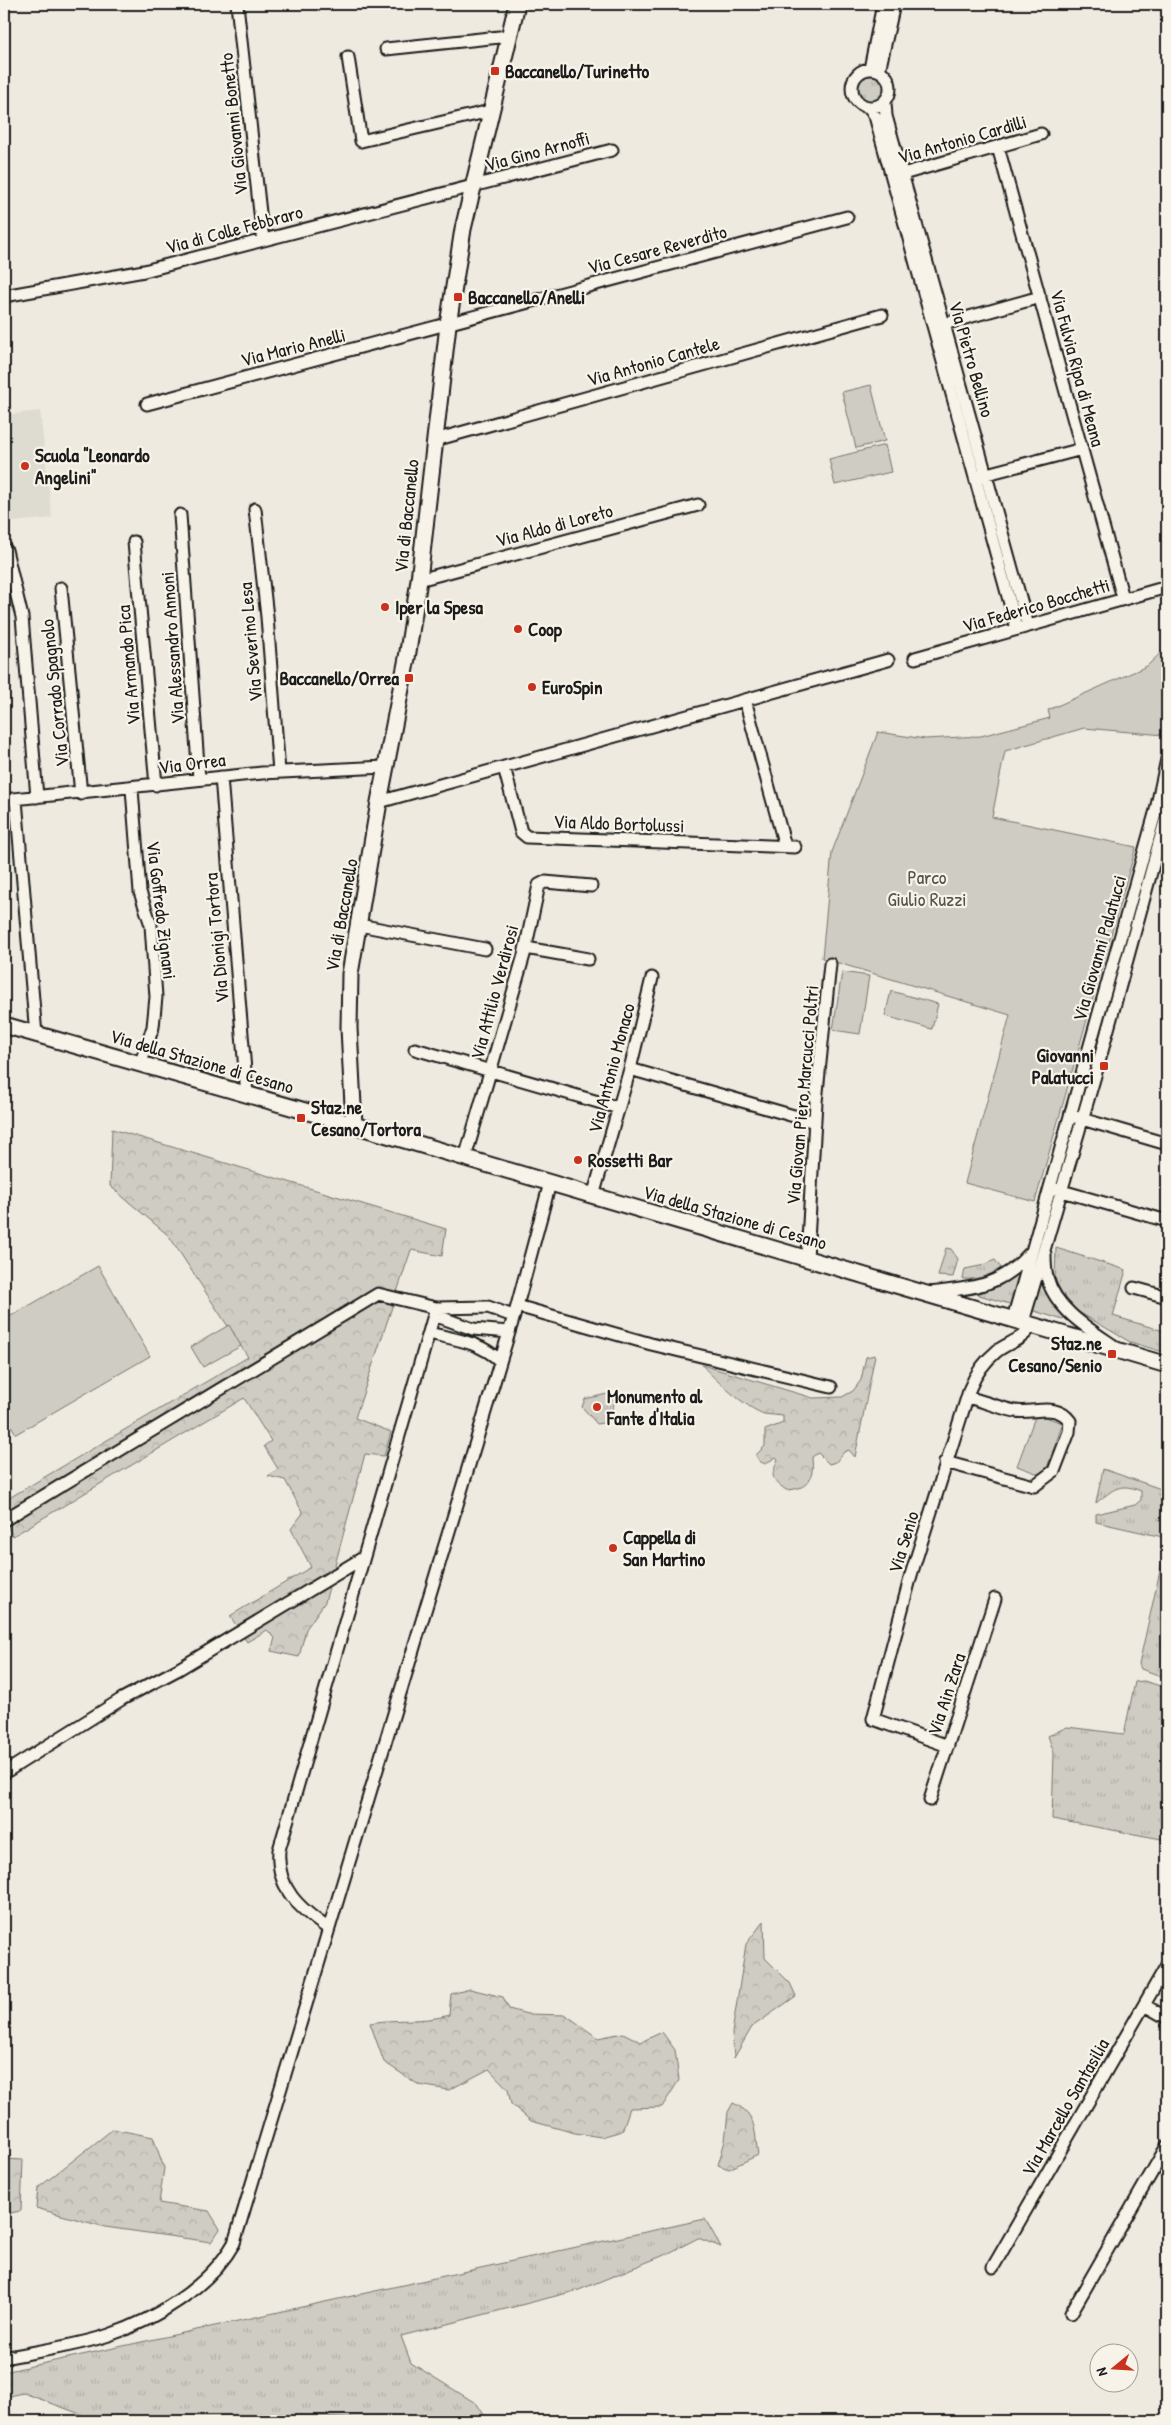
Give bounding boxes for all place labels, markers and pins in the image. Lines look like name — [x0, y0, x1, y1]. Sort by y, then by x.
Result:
place label: Baccanello/Turinetto — [505, 58, 650, 84]
marker: Baccanello/Turinetto — [489, 65, 501, 77]
place label: Baccanello/Anelli — [468, 284, 585, 310]
marker: Baccanello/Anelli — [452, 291, 464, 303]
place label: Scuola "Leonardo Angelini" — [35, 442, 150, 491]
marker: Scuola "Leonardo Angelini" — [19, 460, 31, 472]
place label: Iper la Spesa — [395, 594, 483, 621]
marker: Iper la Spesa — [379, 601, 391, 613]
place label: Coop — [528, 616, 563, 643]
marker: Coop — [512, 623, 524, 635]
place label: Baccanello/Orrea — [279, 665, 400, 691]
marker: Baccanello/Orrea — [403, 672, 415, 684]
place label: EuroSpin — [542, 674, 603, 701]
marker: EuroSpin — [526, 681, 538, 693]
place label: Giovanni Palatucci — [1032, 1042, 1094, 1090]
marker: Giovanni Palatucci — [1098, 1060, 1110, 1072]
place label: Staz.ne Cesano/Tortora — [311, 1094, 421, 1142]
marker: Staz.ne Cesano/Tortora — [295, 1112, 307, 1124]
place label: Rossetti Bar — [588, 1147, 673, 1173]
marker: Rossetti Bar — [572, 1154, 584, 1166]
place label: Staz.ne Cesano/Senio — [1008, 1330, 1102, 1378]
marker: Staz.ne Cesano/Senio — [1106, 1348, 1118, 1360]
place label: Monumento al Fante d'Italia — [606, 1383, 703, 1431]
marker: Monumento al Fante d'Italia — [591, 1401, 603, 1413]
place label: Cappella di San Martino — [623, 1524, 706, 1572]
marker: Cappella di San Martino — [607, 1542, 619, 1554]

